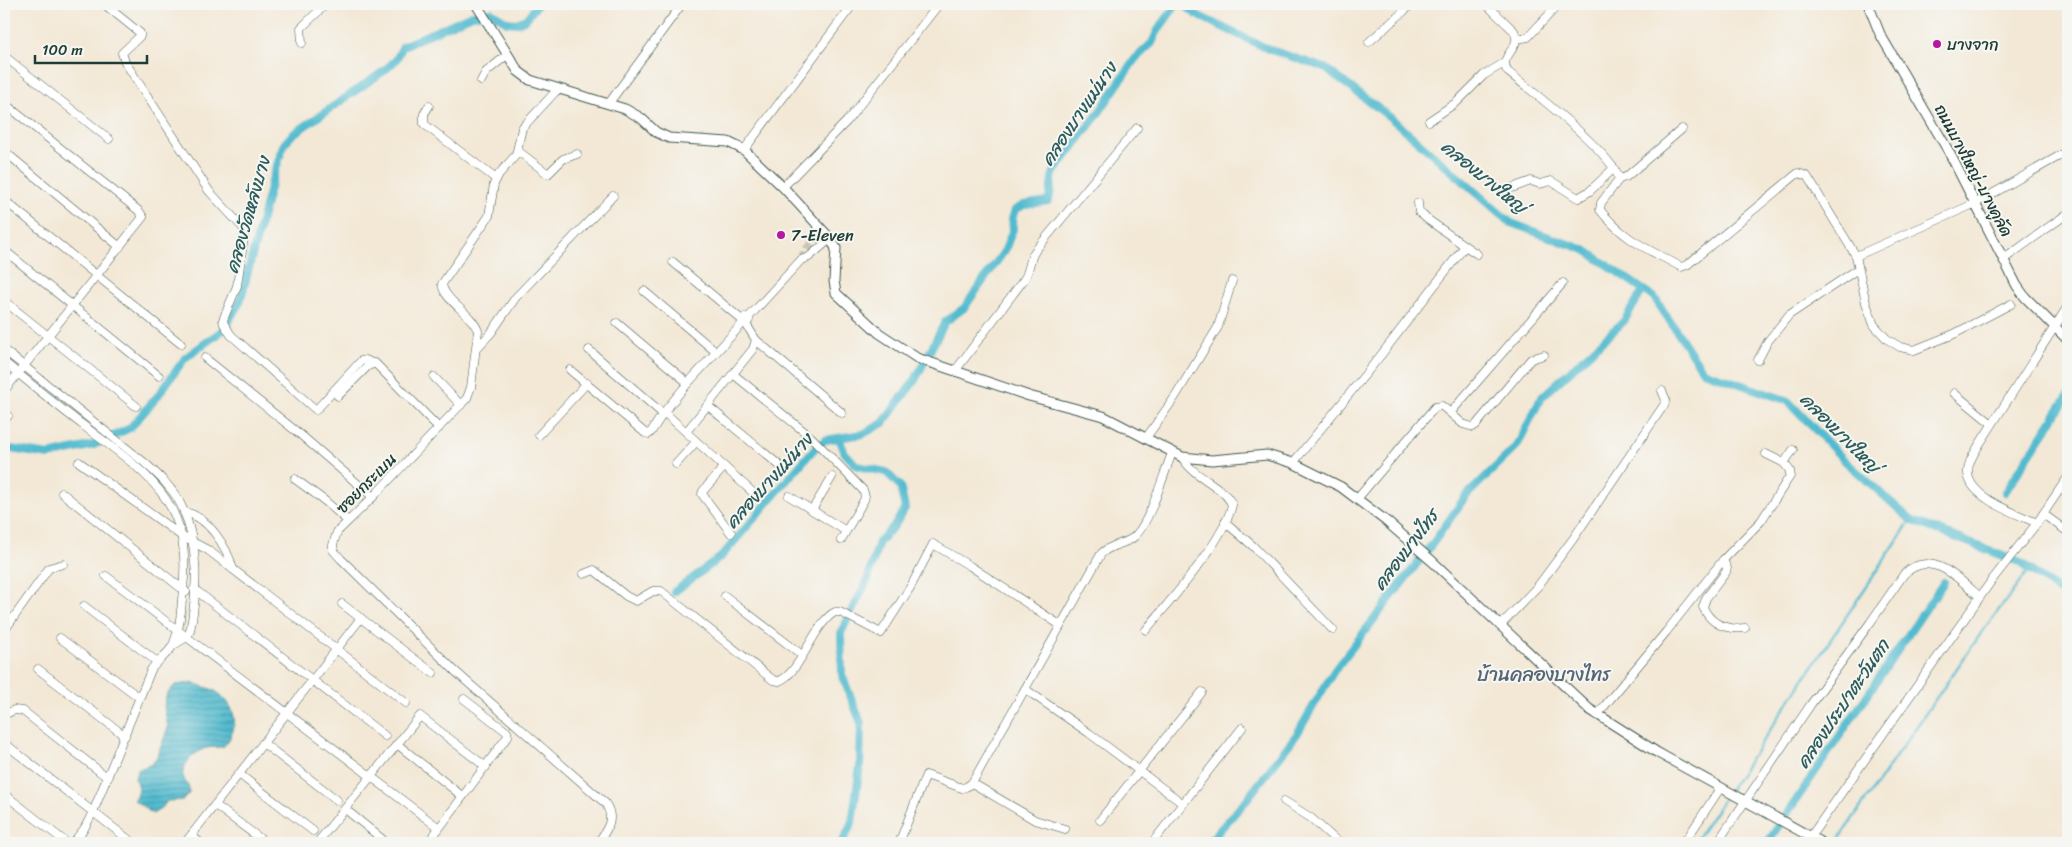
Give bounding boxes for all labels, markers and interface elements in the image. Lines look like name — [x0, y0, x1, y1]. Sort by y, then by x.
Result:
place label: บางจาก — [1947, 30, 1999, 59]
scale bar — [35, 32, 148, 64]
text: 100 m — [42, 37, 83, 63]
marker: บางจาก — [1931, 38, 1943, 50]
water label: คลองบางแม่นาง — [1032, 53, 1127, 173]
street label: ถนนบางใหญ่-บางคูลัด — [1926, 99, 2021, 242]
water label: คลองบางใหญ่ — [1434, 132, 1538, 225]
water label: คลองวัดหลังบาง — [216, 150, 281, 277]
place label: 7-Eleven — [791, 221, 854, 250]
marker: 7-Eleven — [775, 229, 787, 241]
water label: คลองบางใหญ่ — [1792, 385, 1892, 485]
water label: คลองบางแม่นาง — [717, 424, 823, 536]
street label: ซอยกระเบน — [329, 446, 404, 521]
water label: คลองบางไทร — [1365, 500, 1449, 598]
water label: คลองประปาตะวันตก — [1788, 632, 1899, 775]
district label: บ้านคลองบางไทร — [1477, 658, 1611, 691]

